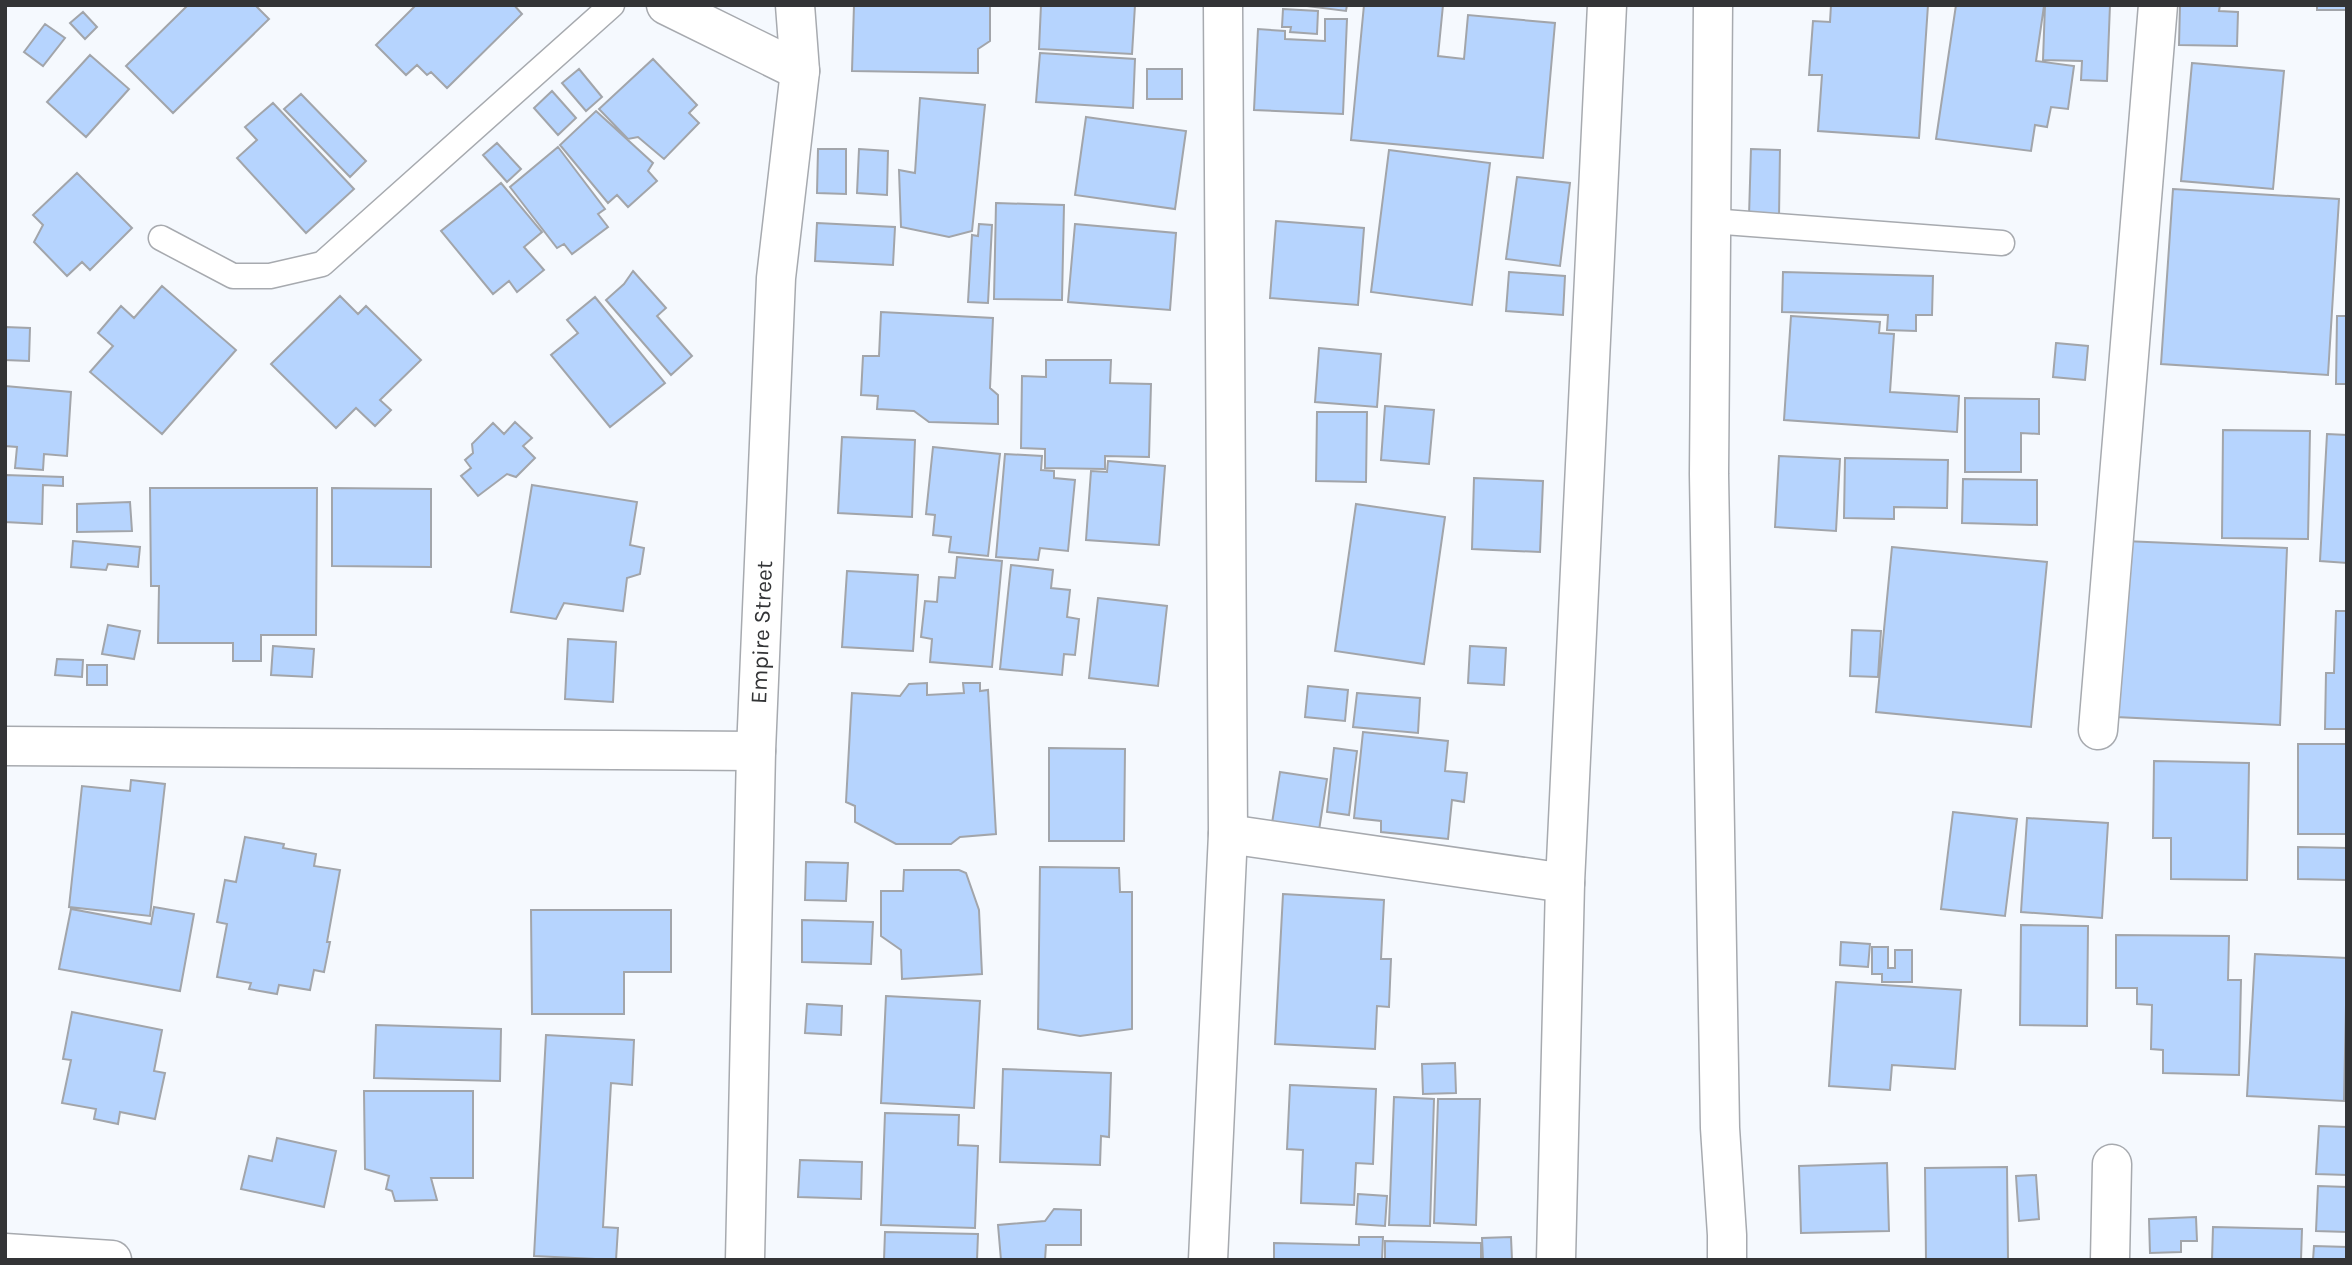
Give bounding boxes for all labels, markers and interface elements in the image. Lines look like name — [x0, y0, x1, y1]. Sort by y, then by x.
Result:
street label: Empire Street — [745, 560, 778, 705]

